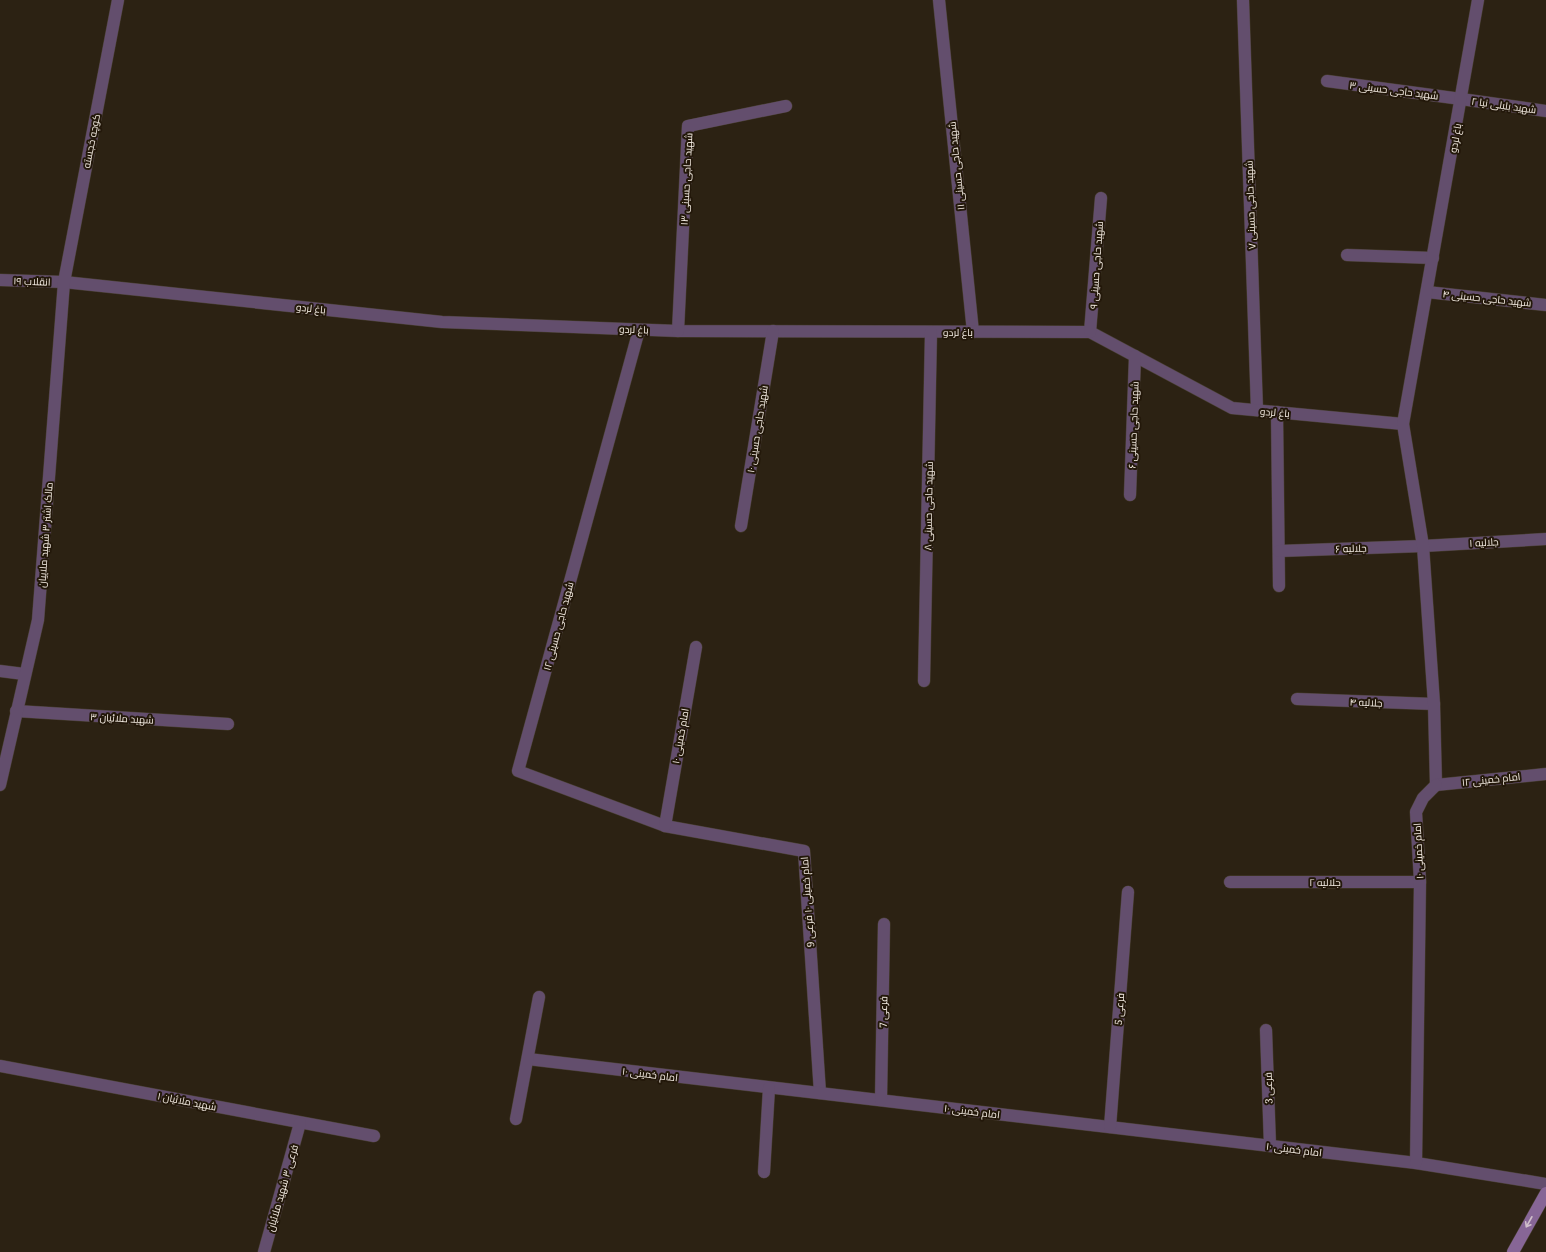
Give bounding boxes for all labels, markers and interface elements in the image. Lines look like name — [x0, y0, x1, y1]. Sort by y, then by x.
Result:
street label: شهید حاجی حسینی ۳ — [1349, 78, 1439, 102]
street label: شهید بلبلی نیا ۲ — [1471, 94, 1537, 116]
street label: کوچه خجسته — [79, 113, 103, 169]
street label: شهید حاجی حسینی ۱۱ — [944, 121, 968, 211]
street label: باغ لردو — [1446, 122, 1464, 154]
street label: شهید حاجی حسینی ۱۳ — [677, 132, 695, 226]
street label: شهید حاجی حسینی ۷ — [1241, 160, 1259, 250]
street label: شهید حاجی حسینی ۹ — [1086, 221, 1106, 309]
street label: انقلاب ۱۹ — [13, 273, 51, 289]
street label: شهید حاجی حسینی ۴ — [1442, 286, 1532, 310]
street label: باغ لردو — [295, 299, 327, 317]
street label: باغ لردو — [619, 321, 649, 337]
street label: باغ لردو — [943, 325, 973, 339]
street label: شهید حاجی حسینی ۶ — [1124, 381, 1142, 469]
street label: شهید حاجی حسینی ۱۰ — [743, 384, 771, 474]
street label: باغ لردو — [1260, 404, 1290, 420]
street label: شهید حاجی حسینی ۸ — [920, 461, 936, 551]
street label: مالک اشتر ۳ شهید ملاییان — [34, 482, 56, 588]
street label: جلالیه ۱ — [1469, 534, 1499, 550]
street label: جلالیه ۶ — [1335, 540, 1367, 556]
street label: شهید حاجی حسینی ۱۲ — [539, 580, 577, 672]
street label: جلالیه ۴ — [1349, 694, 1383, 710]
street label: امام خمینی ۱۰ — [668, 707, 693, 765]
street label: شهید ملائیان ۳ — [90, 709, 154, 727]
street label: امام خمینی ۱۲ — [1461, 769, 1521, 790]
street label: امام خمینی ۱۰ — [1410, 823, 1427, 879]
street label: امام خمینی ۱۰ فرعی 9 — [797, 856, 818, 948]
street label: جلالیه ۲ — [1309, 875, 1341, 889]
street label: فرعی 5 — [1111, 993, 1127, 1025]
street label: فرعی 7 — [876, 996, 890, 1028]
street label: امام خمینی ۱۰ — [621, 1064, 679, 1085]
street label: فرعی 3 — [1260, 1072, 1276, 1104]
street label: شهید ملائیان ۱ — [156, 1088, 218, 1114]
street label: امام خمینی ۱۰ — [943, 1101, 1001, 1122]
street label: امام خمینی ۱۰ — [1265, 1139, 1323, 1160]
street label: فرعی ۳ شهید ملائیان — [263, 1143, 301, 1233]
one-way arrow — [1525, 1216, 1533, 1228]

